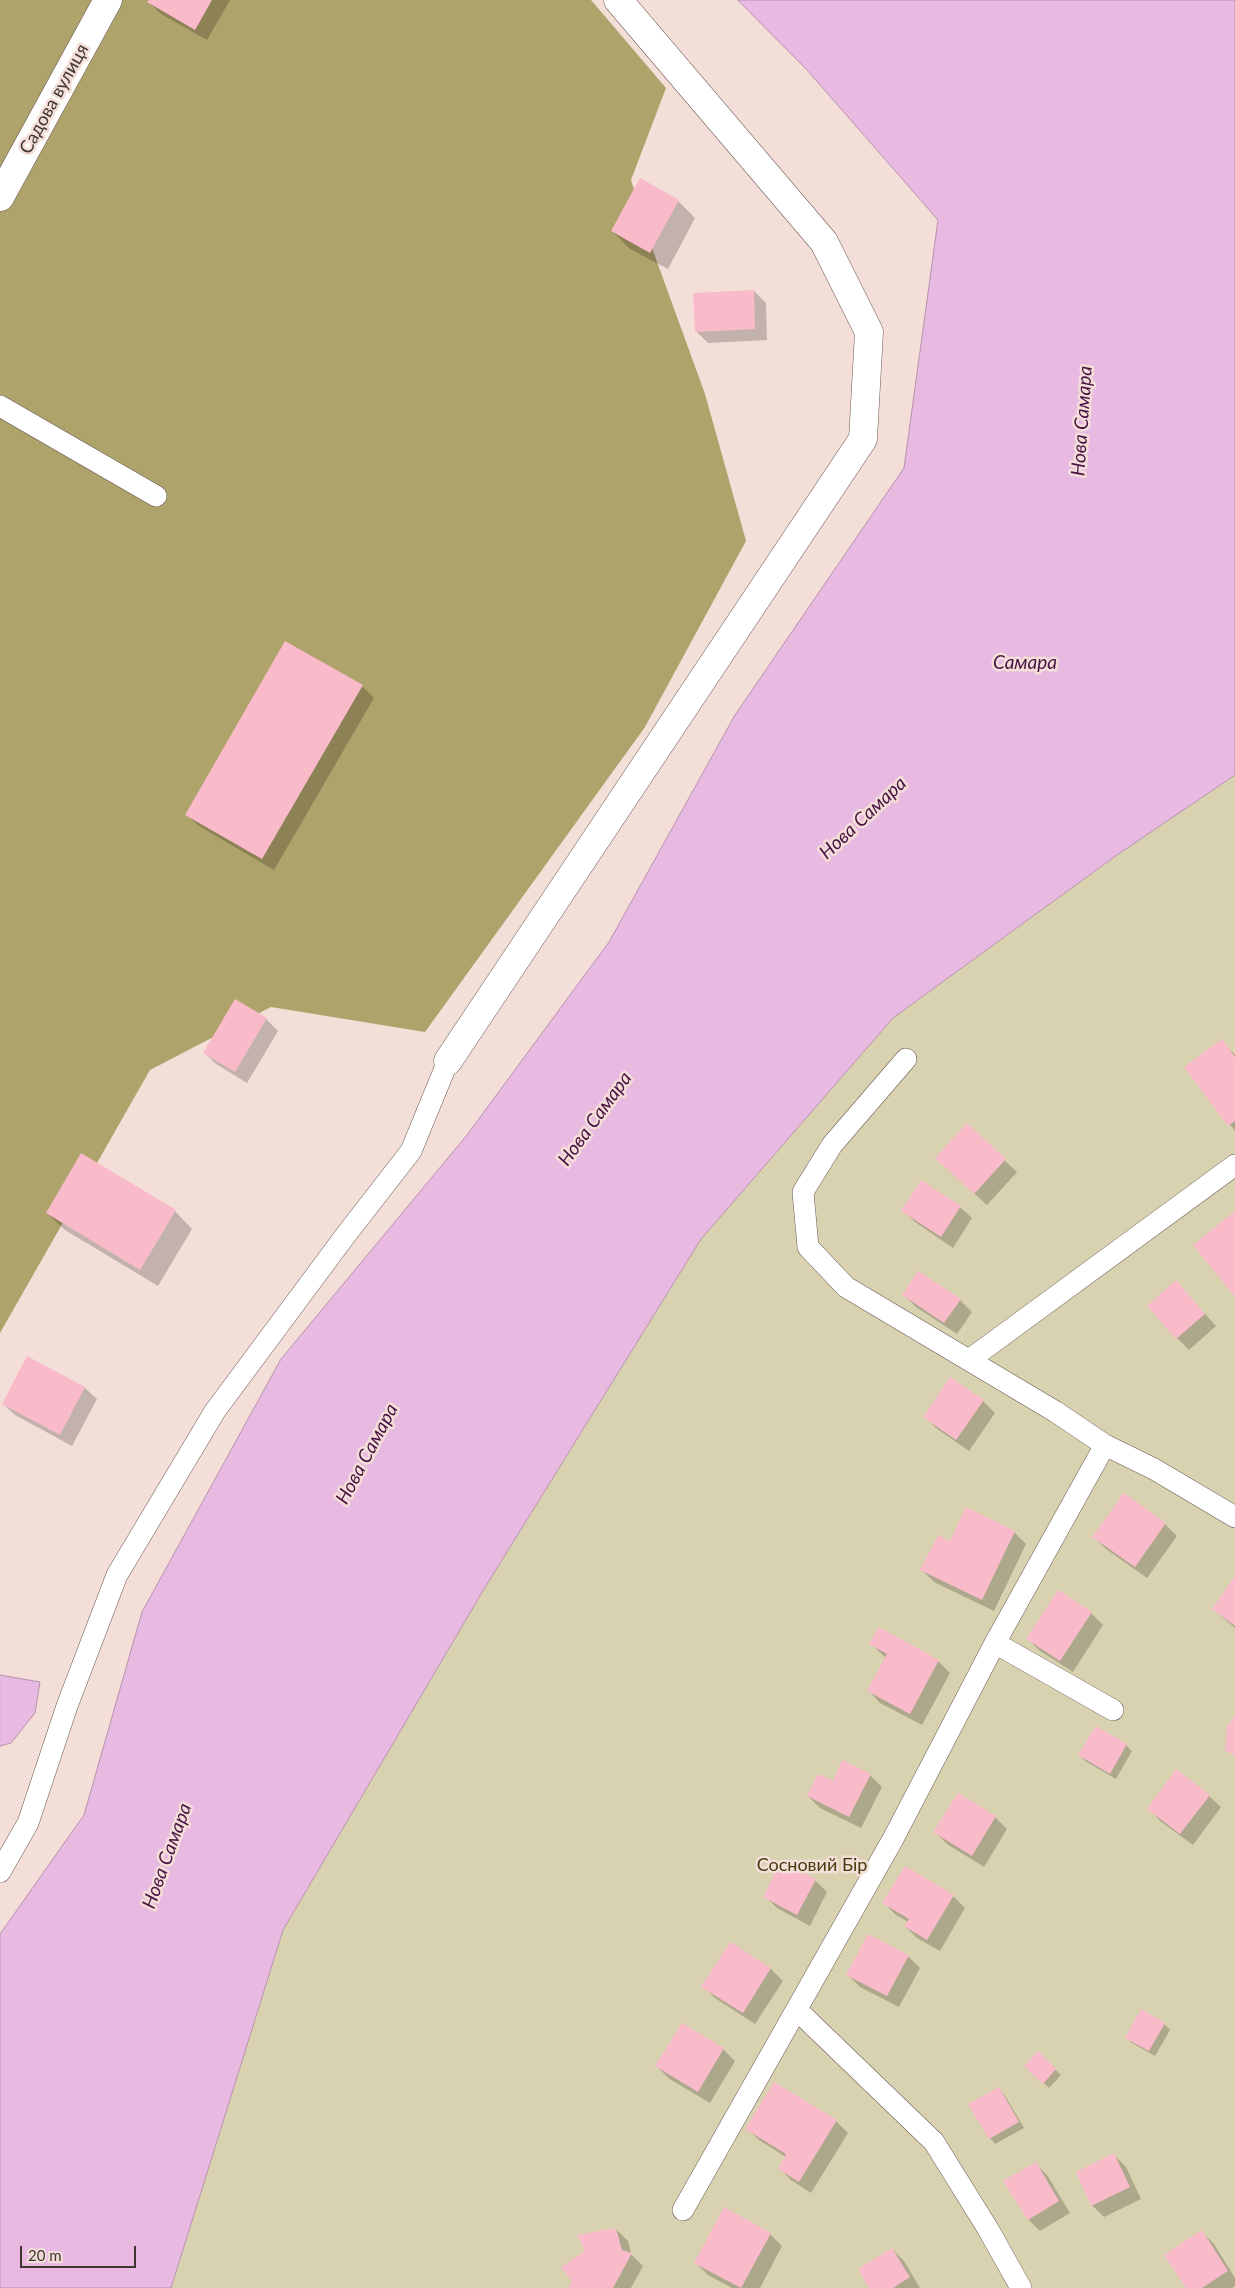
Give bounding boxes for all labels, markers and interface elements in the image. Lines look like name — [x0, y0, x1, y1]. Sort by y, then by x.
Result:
street label: Садова вулиця — [15, 40, 93, 158]
water label: Нова Самара — [1067, 365, 1097, 477]
water label: Самара — [993, 652, 1057, 674]
water label: Нова Самара — [815, 772, 911, 864]
water label: Нова Самара — [553, 1068, 637, 1170]
water label: Нова Самара — [331, 1400, 403, 1508]
water label: Нова Самара — [137, 1800, 197, 1912]
park label: Сосновий Бір — [757, 1854, 867, 1876]
scale bar — [22, 2236, 139, 2268]
text: 20 m — [28, 2246, 62, 2264]

